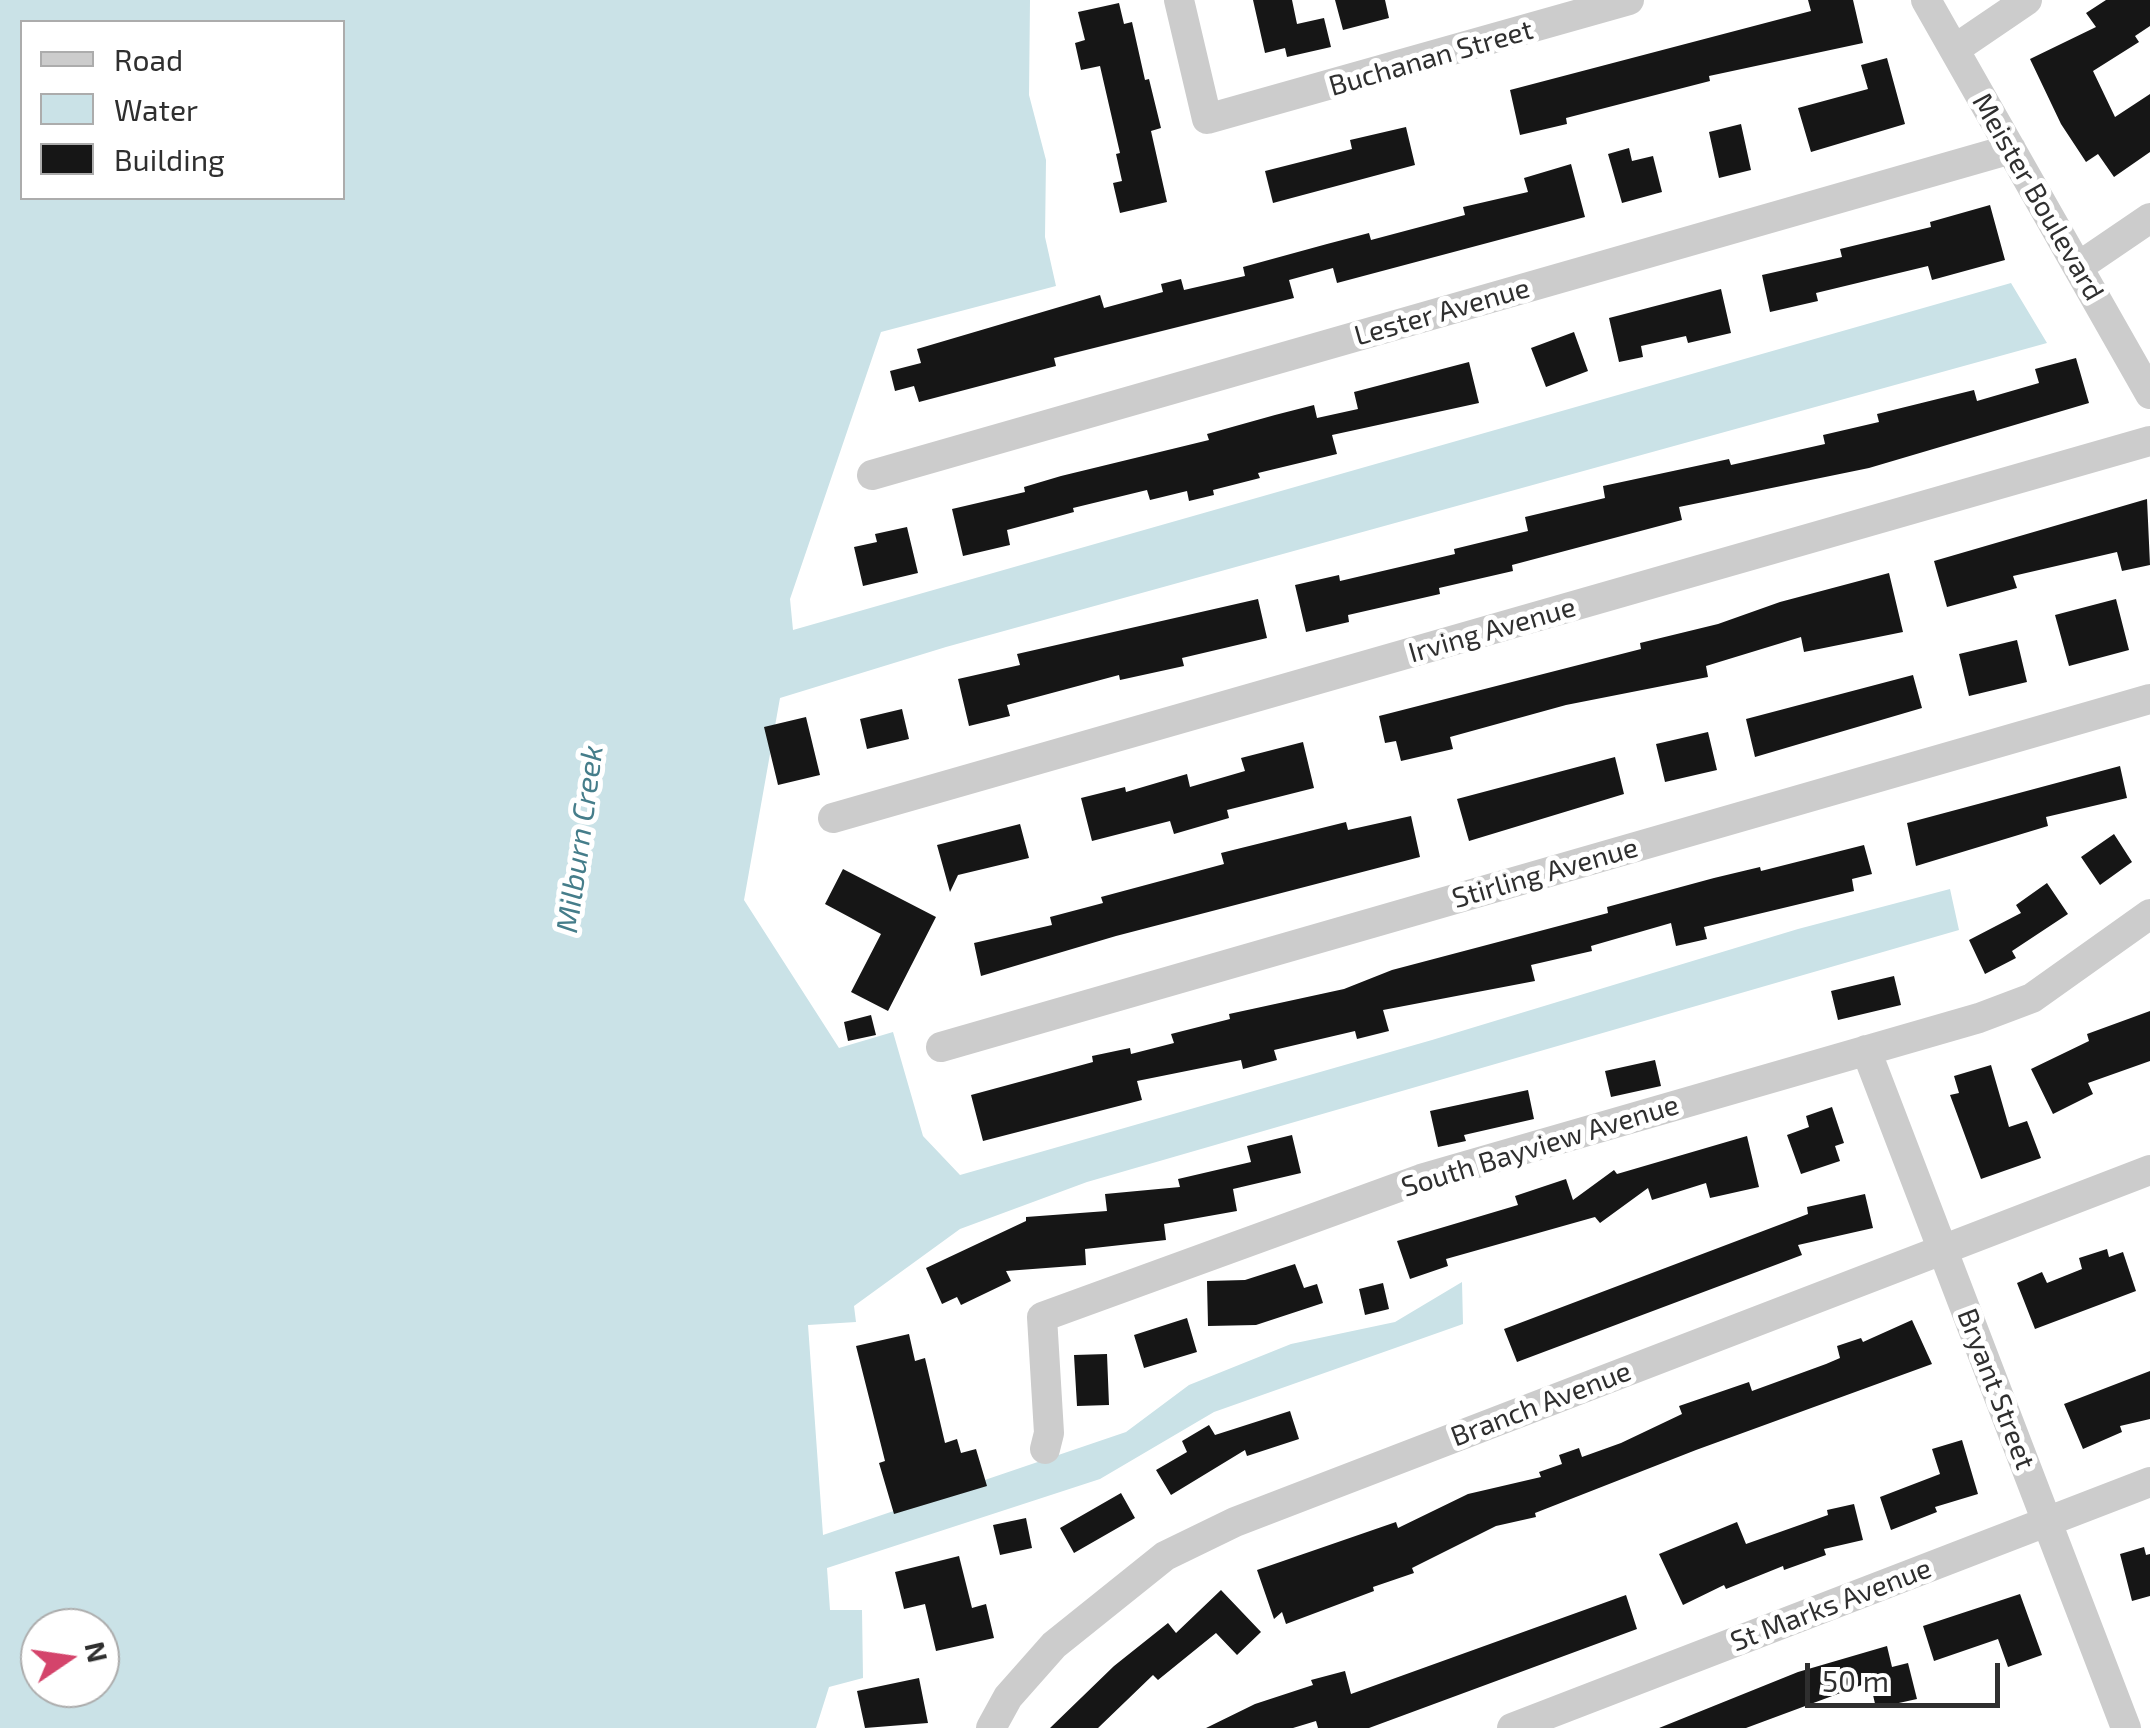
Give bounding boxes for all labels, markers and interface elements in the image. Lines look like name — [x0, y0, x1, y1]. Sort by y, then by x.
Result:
street label: Buchanan Street — [1325, 13, 1537, 103]
legend — [20, 20, 345, 200]
text: Road — [114, 41, 183, 77]
street label: Meister Boulevard — [1965, 87, 2111, 307]
text: Water — [114, 91, 198, 127]
text: Building — [114, 141, 225, 177]
street label: Lester Avenue — [1351, 271, 1533, 353]
street label: Irving Avenue — [1405, 590, 1579, 670]
water label: Milburn Creek — [549, 743, 611, 935]
street label: Stirling Avenue — [1448, 830, 1642, 916]
street label: South Bayview Avenue — [1397, 1088, 1683, 1204]
street label: Bryant Street — [1950, 1304, 2042, 1474]
street label: Branch Avenue — [1446, 1354, 1636, 1454]
street label: St Marks Avenue — [1726, 1551, 1936, 1659]
north arrow — [20, 1608, 120, 1708]
text: N — [78, 1638, 116, 1665]
scale bar — [1810, 1643, 2005, 1705]
text: 50 m — [1822, 1662, 1889, 1698]

